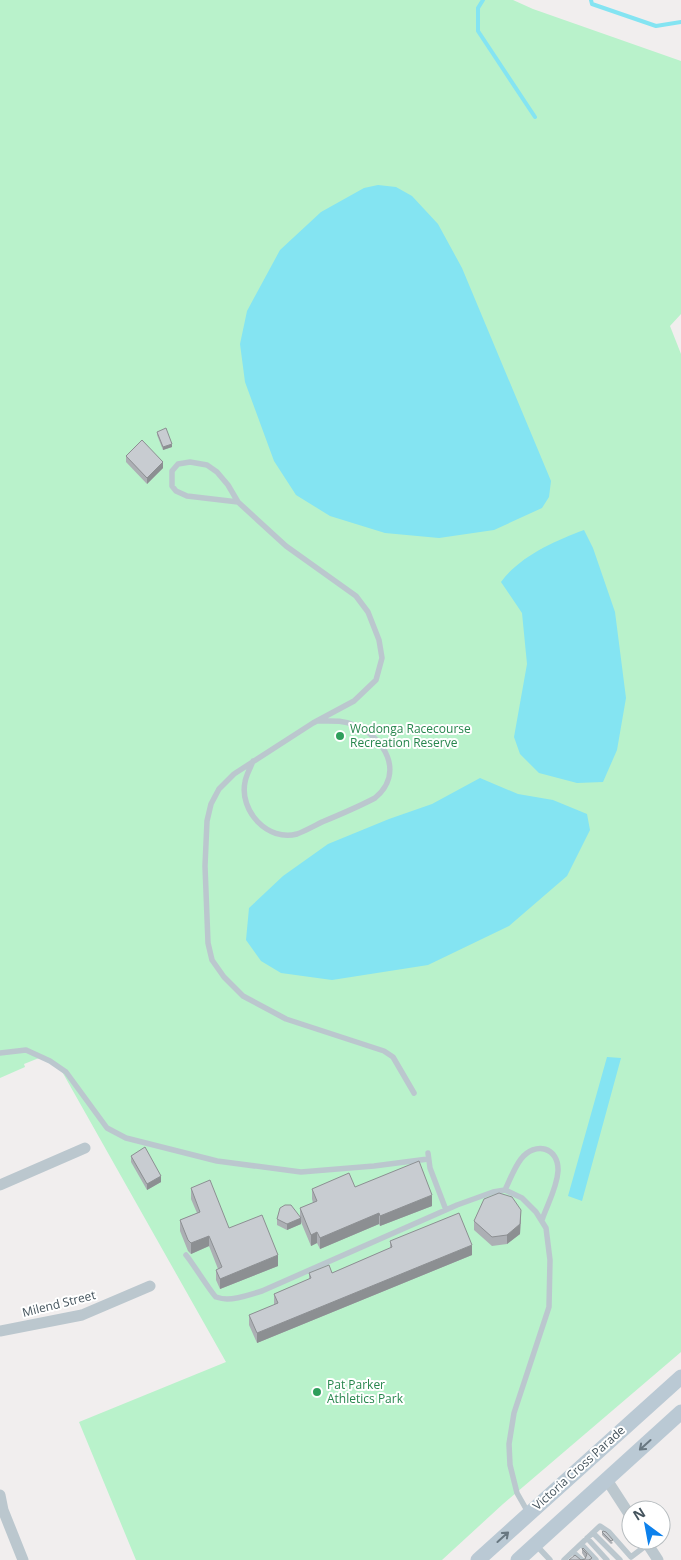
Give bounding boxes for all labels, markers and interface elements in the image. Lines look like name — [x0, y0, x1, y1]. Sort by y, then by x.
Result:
place label: Wodonga Racecourse Recreation Reserve — [350, 720, 471, 751]
marker: Wodonga Racecourse Recreation Reserve — [334, 730, 346, 742]
street label: Milend Street — [20, 1286, 97, 1321]
place label: Pat Parker Athletics Park — [327, 1376, 404, 1407]
marker: Pat Parker Athletics Park — [311, 1386, 323, 1398]
street label: Victoria Cross Parade — [529, 1421, 629, 1514]
one-way arrow — [638, 1439, 651, 1451]
north arrow — [621, 1500, 671, 1550]
text: N — [629, 1502, 649, 1525]
one-way arrow — [497, 1531, 510, 1543]

